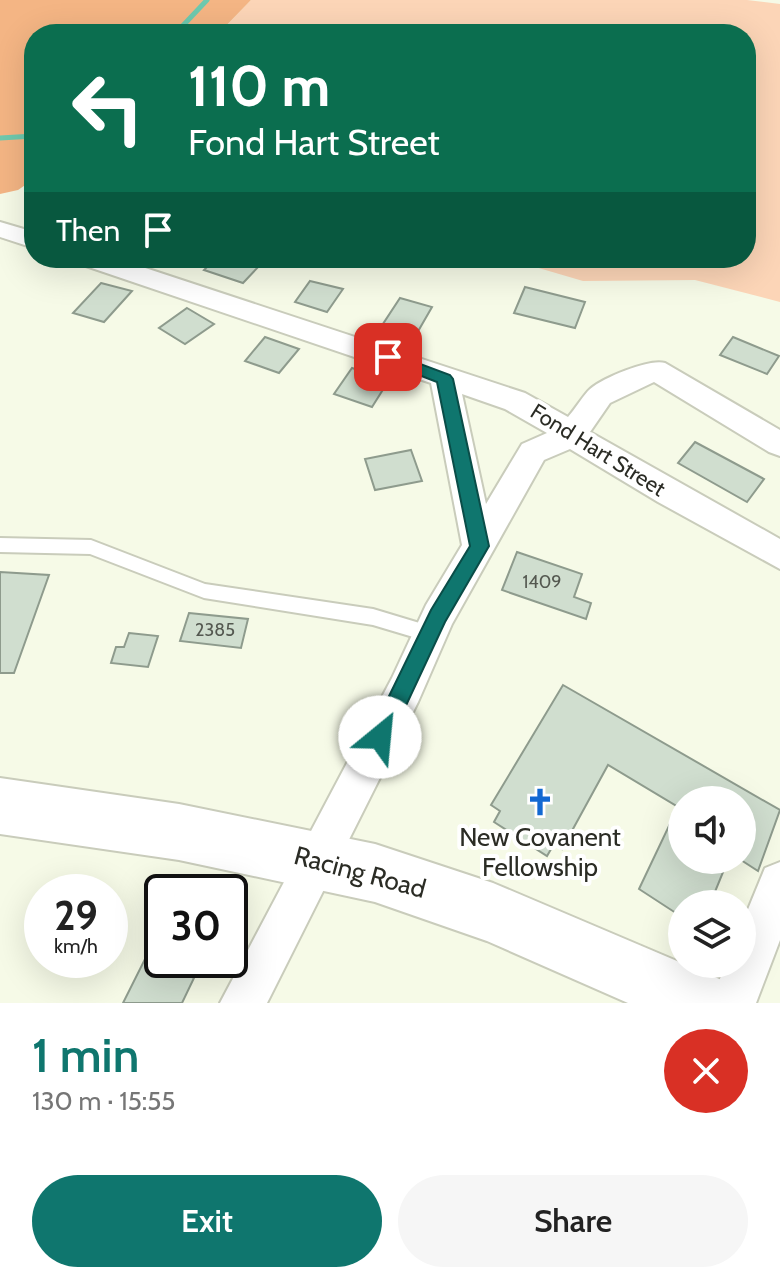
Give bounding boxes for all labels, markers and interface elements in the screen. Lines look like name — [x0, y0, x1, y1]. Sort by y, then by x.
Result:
text: 110 m — [188, 52, 330, 120]
icon: left — [56, 56, 160, 160]
text: Fond Hart Street — [188, 120, 440, 164]
icon: arrive — [136, 208, 180, 252]
text: Then — [56, 212, 120, 249]
pin — [354, 323, 422, 391]
icon: arrive — [366, 335, 410, 379]
street label: Fond Hart Street — [526, 398, 671, 503]
house number: 1409 — [522, 571, 562, 593]
house number: 2385 — [195, 619, 235, 641]
position arrow — [338, 695, 422, 779]
map controls — [668, 786, 756, 978]
button: sound — [668, 786, 756, 874]
church icon: New Covanent Fellowship — [525, 787, 555, 817]
place label: New Covanent Fellowship — [459, 821, 621, 883]
street label: Racing Road — [291, 839, 429, 905]
speed limit sign: 30 — [144, 874, 248, 978]
button: layers — [668, 890, 756, 978]
text: 29 — [54, 891, 98, 940]
text: km/h — [54, 934, 98, 958]
text: 1 min — [32, 1026, 139, 1084]
button: close — [664, 1029, 748, 1113]
text: 130 m · 15:55 — [32, 1085, 175, 1117]
button: Exit — [32, 1175, 382, 1267]
button: Share — [398, 1175, 748, 1267]

